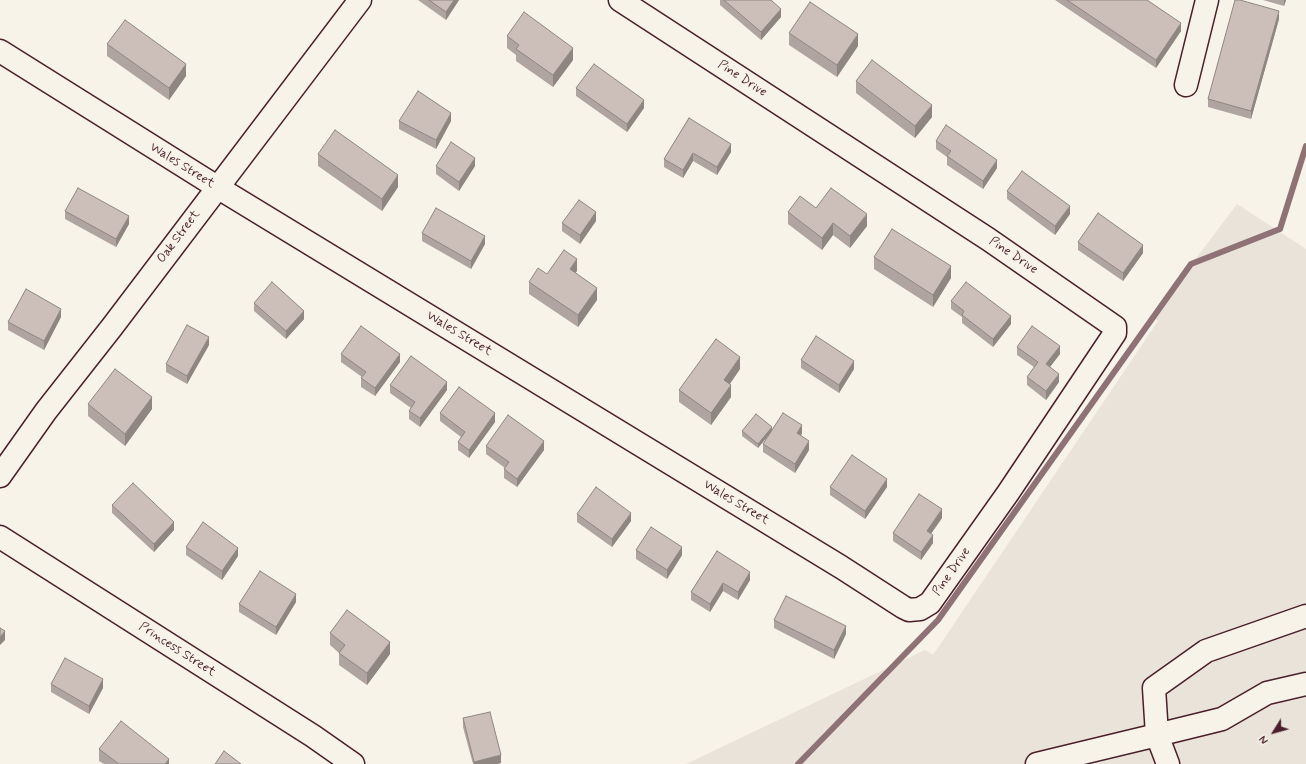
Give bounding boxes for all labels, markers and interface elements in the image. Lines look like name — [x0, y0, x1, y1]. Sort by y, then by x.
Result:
street label: Pine Drive — [714, 57, 770, 101]
street label: Wales Street — [147, 140, 217, 192]
street label: Oak Street — [154, 207, 204, 267]
street label: Pine Drive — [986, 234, 1040, 278]
street label: Wales Street — [423, 308, 495, 360]
street label: Wales Street — [700, 477, 772, 529]
street label: Pine Drive — [930, 545, 974, 599]
street label: Princess Street — [136, 619, 218, 681]
north arrow — [1254, 712, 1294, 752]
text: N — [1257, 732, 1272, 746]

